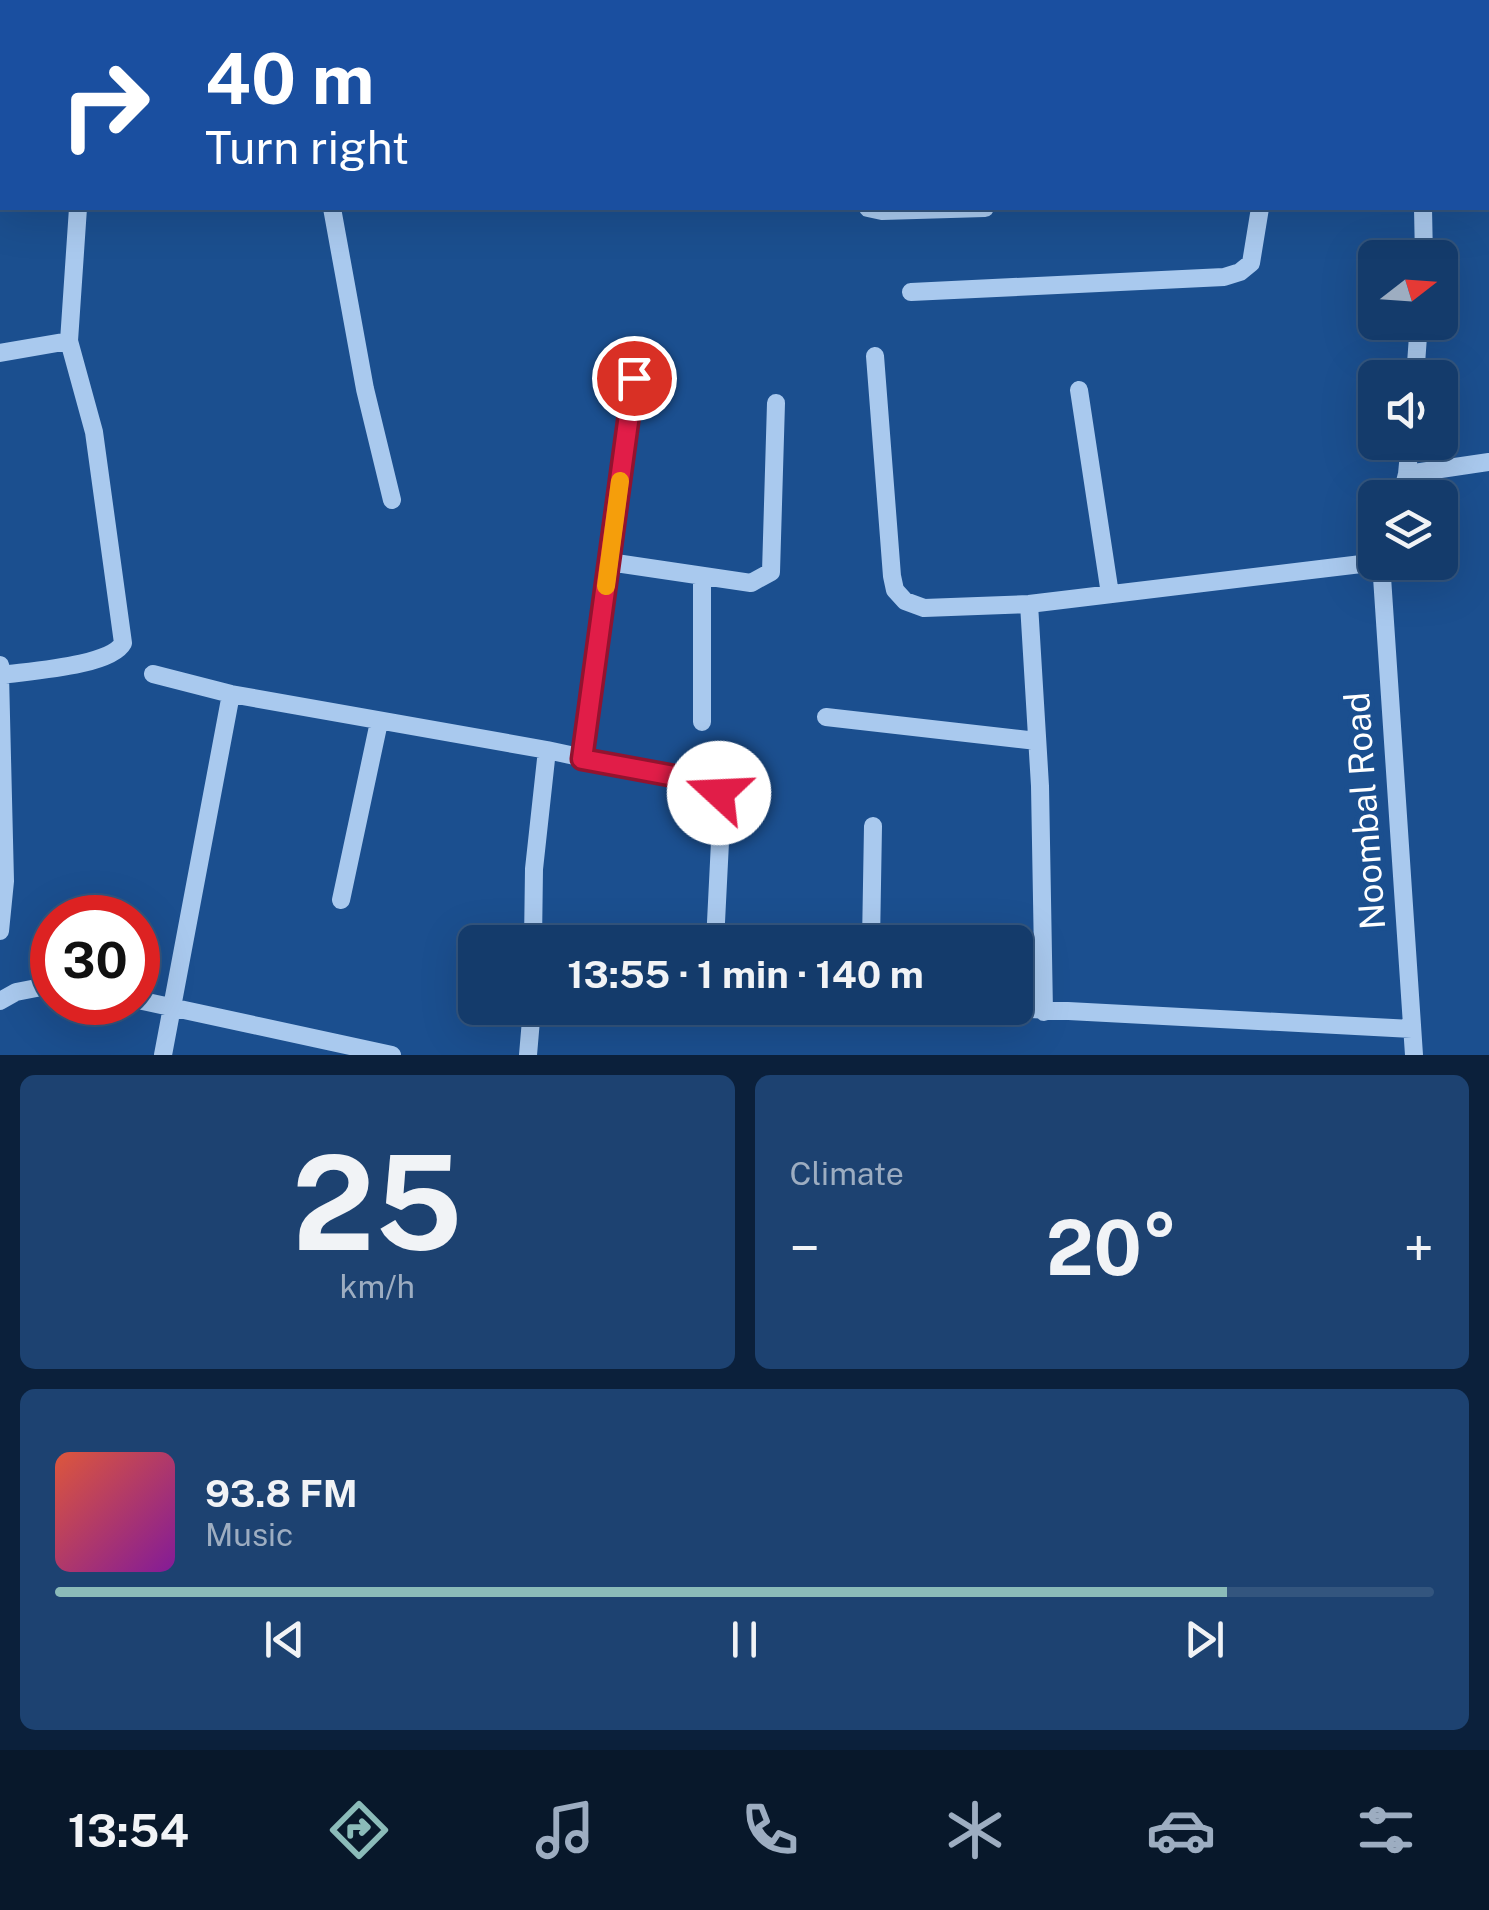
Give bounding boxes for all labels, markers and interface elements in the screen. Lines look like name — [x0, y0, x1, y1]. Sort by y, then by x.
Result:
text: 40 m — [205, 37, 375, 120]
icon: right — [40, 40, 170, 170]
text: Turn right — [205, 121, 409, 174]
north arrow — [1358, 240, 1458, 340]
map controls — [1358, 240, 1458, 580]
pin — [592, 336, 677, 421]
icon: arrive — [607, 351, 662, 406]
button: sound — [1358, 360, 1458, 460]
button: layers — [1358, 480, 1458, 580]
street label: Noombal Road — [1336, 691, 1393, 931]
position arrow — [667, 741, 771, 845]
speed limit sign: 30 — [30, 895, 160, 1025]
text: 13:55 · 1 min · 140 m — [567, 952, 924, 997]
text: 25 — [292, 1127, 462, 1279]
text: Climate — [790, 1155, 904, 1192]
text: 20° — [1046, 1204, 1178, 1292]
text: − — [790, 1216, 820, 1280]
text: + — [1403, 1216, 1434, 1280]
text: km/h — [340, 1268, 415, 1305]
text: 93.8 FM — [205, 1471, 358, 1516]
text: Music — [205, 1516, 293, 1553]
icon: previous — [257, 1612, 312, 1667]
icon: pause — [717, 1612, 772, 1667]
icon: next — [1177, 1612, 1232, 1667]
icon: directions — [324, 1795, 394, 1865]
icon: music — [530, 1795, 600, 1865]
icon: phone — [735, 1795, 805, 1865]
icon: climate — [940, 1795, 1010, 1865]
icon: car — [1146, 1795, 1216, 1865]
icon: filters — [1351, 1795, 1421, 1865]
text: 13:54 — [68, 1804, 189, 1857]

